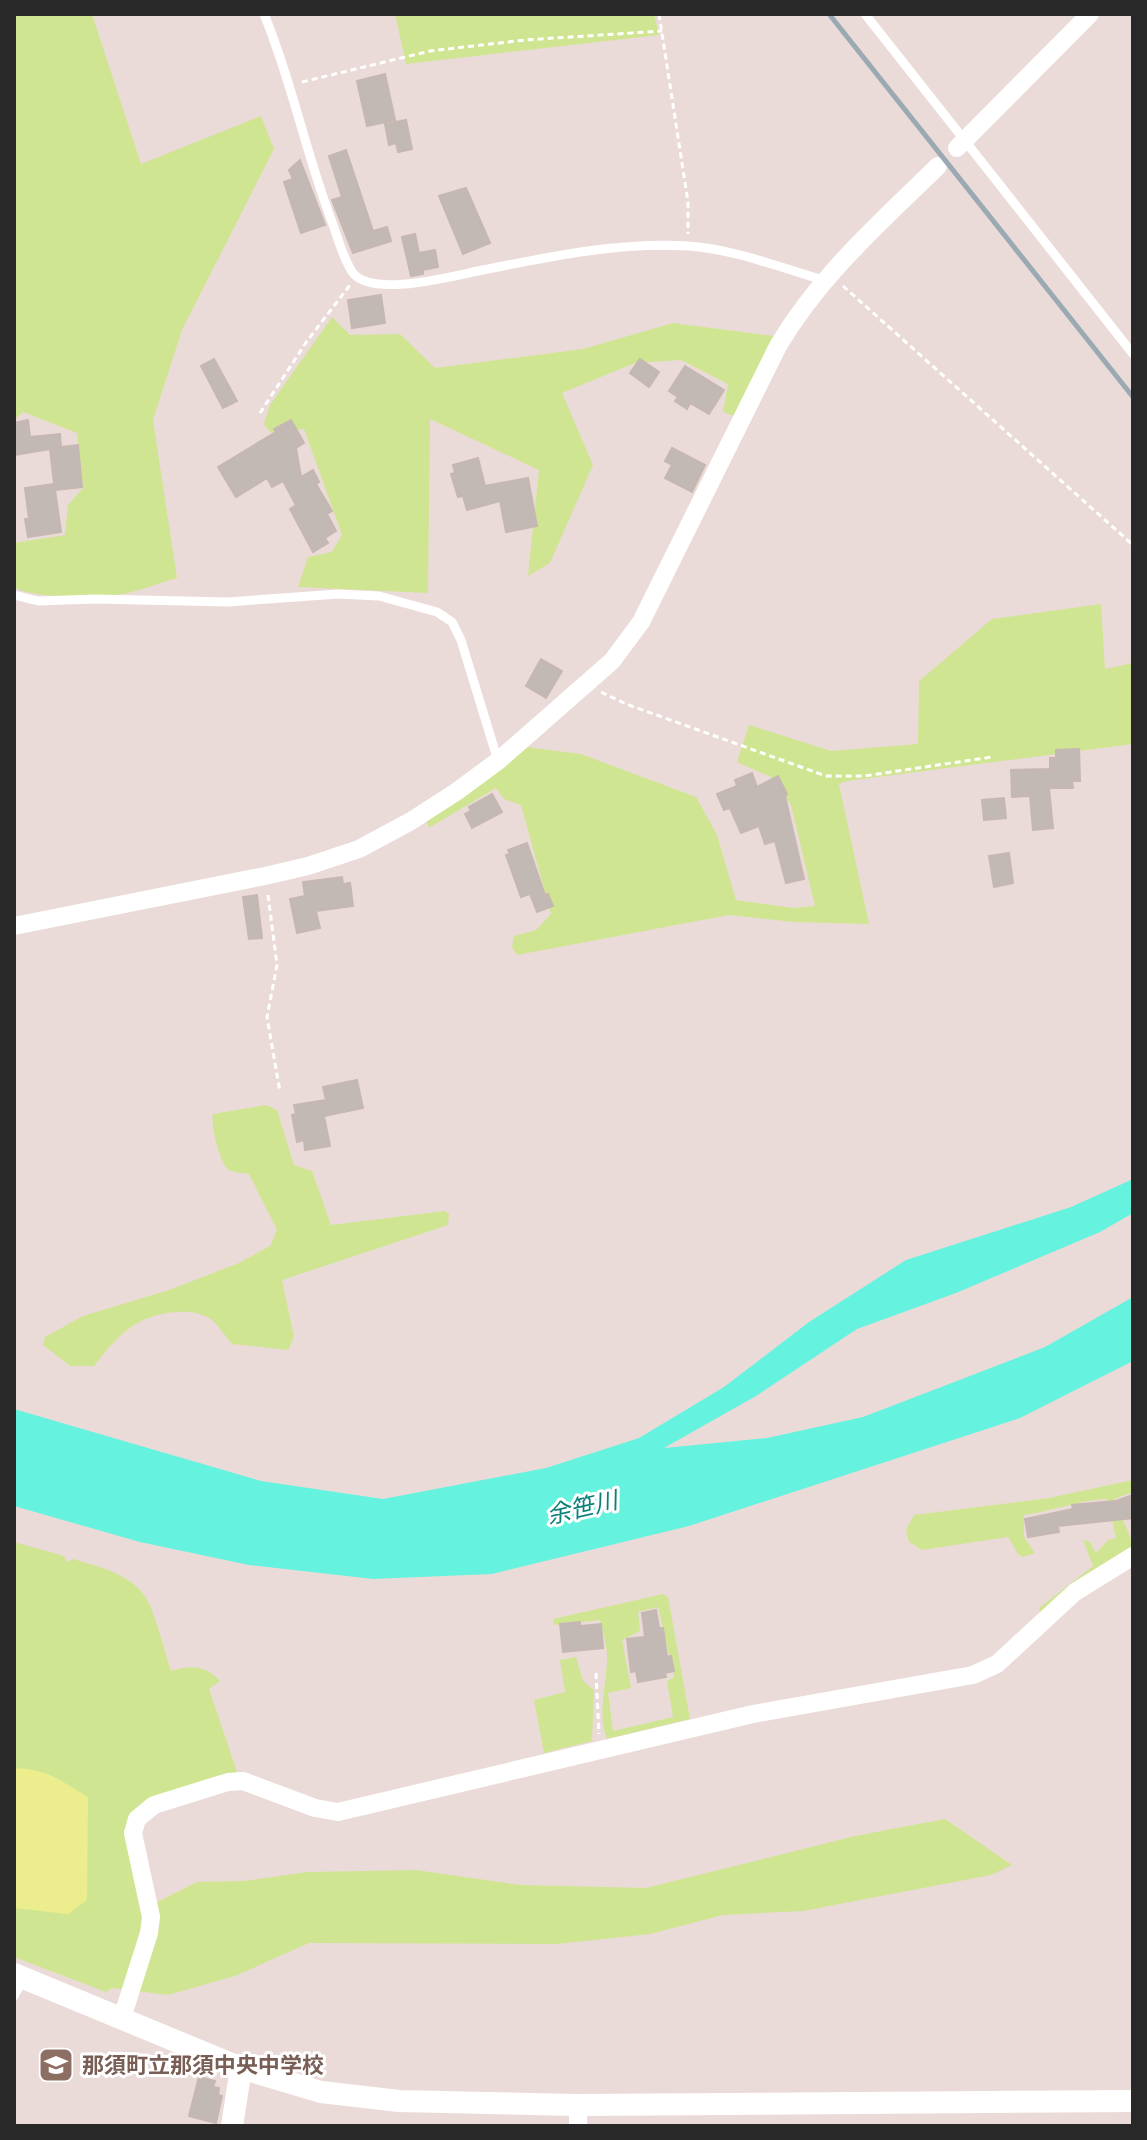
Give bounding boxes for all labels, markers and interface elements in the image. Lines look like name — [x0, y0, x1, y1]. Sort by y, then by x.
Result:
water label: 余笹川 — [543, 1483, 624, 1534]
school or university icon: 那須町立那須中央中学校 — [37, 2046, 75, 2084]
place label: 那須町立那須中央中学校 — [82, 2050, 324, 2082]

